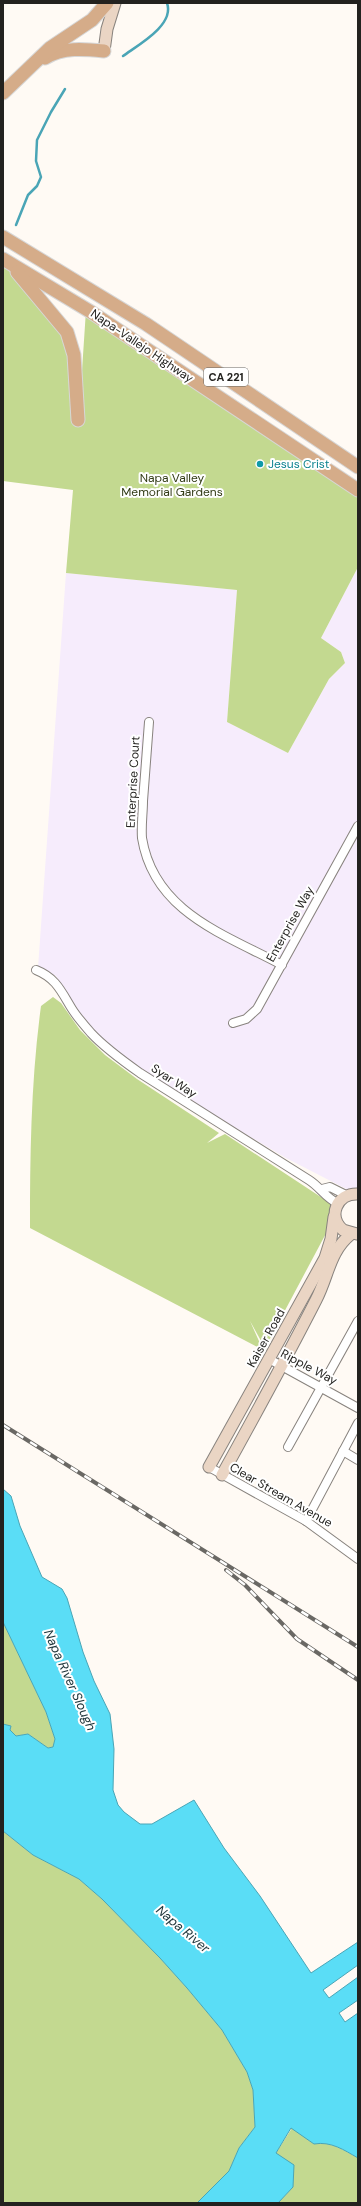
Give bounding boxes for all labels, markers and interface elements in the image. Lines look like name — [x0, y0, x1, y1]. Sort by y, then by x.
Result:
street label: Napa-Vallejo Highway — [87, 306, 197, 387]
road number: CA 221 — [204, 368, 248, 386]
place label: Jesus Crist — [268, 456, 330, 472]
marker: Jesus Crist — [255, 459, 265, 469]
park label: Napa Valley Memorial Gardens — [121, 470, 223, 500]
street label: Enterprise Court — [123, 735, 143, 828]
street label: Enterprise Way — [263, 883, 318, 965]
street label: Syar Way — [148, 1060, 200, 1102]
street label: Kaiser Road — [243, 1306, 289, 1370]
street label: Ripple Way — [278, 1345, 340, 1389]
street label: Clear Stream Avenue — [227, 1459, 335, 1531]
water label: Napa River Slough — [40, 1627, 100, 1733]
water label: Napa River — [153, 1902, 214, 1957]

